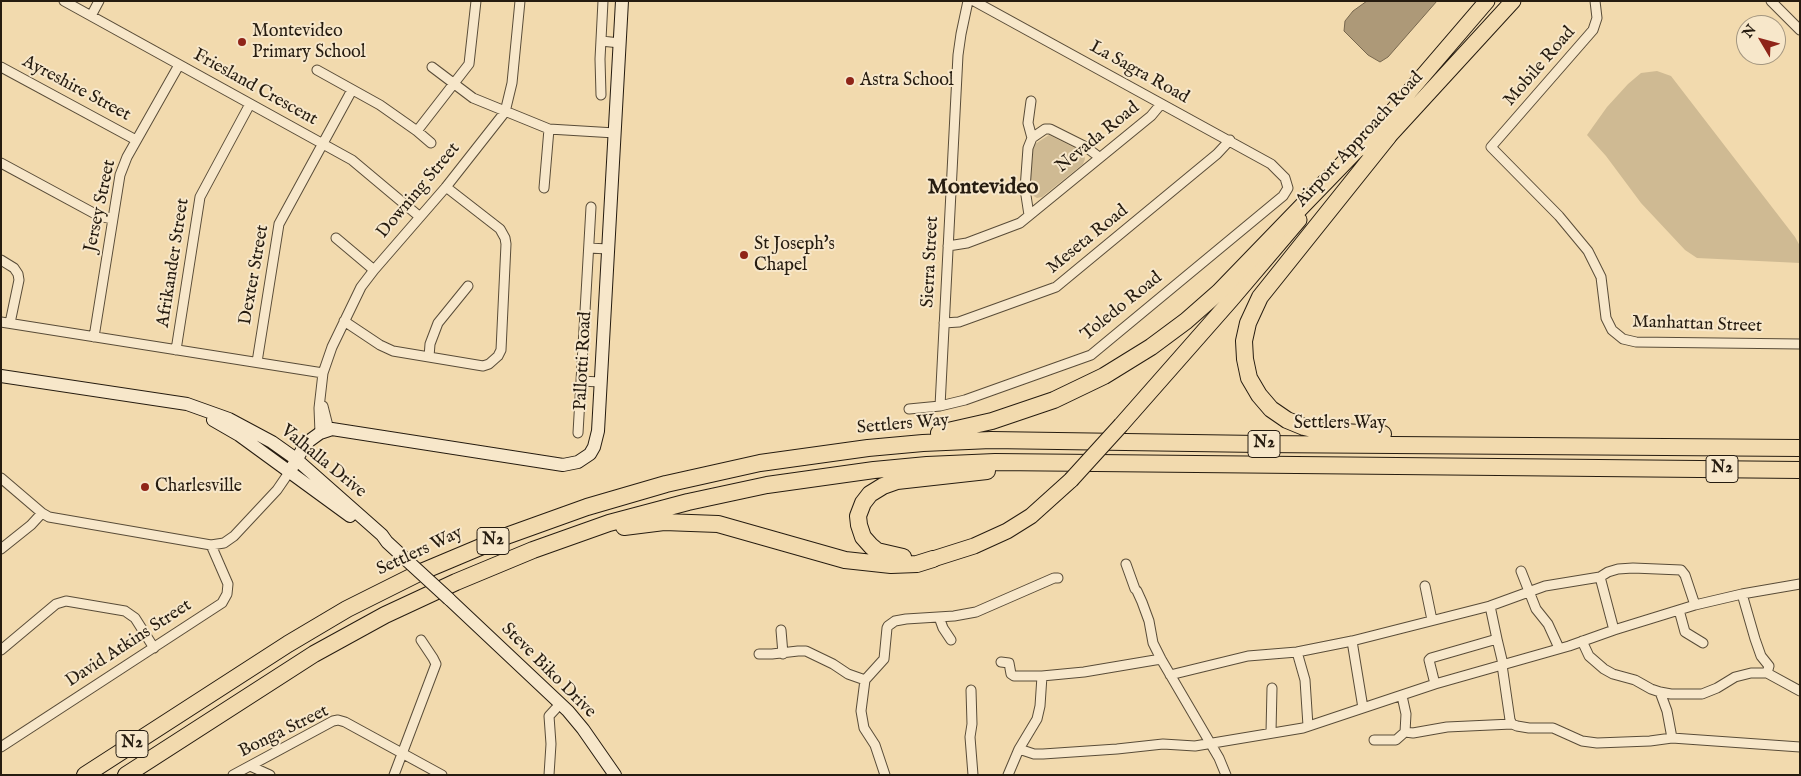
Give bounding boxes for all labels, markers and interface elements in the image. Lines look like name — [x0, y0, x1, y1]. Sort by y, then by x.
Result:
north arrow — [1736, 15, 1786, 65]
place label: Montevideo Primary School — [252, 21, 366, 64]
text: N — [1739, 21, 1761, 42]
street label: Mobile Road — [1500, 23, 1580, 111]
marker: Montevideo Primary School — [236, 36, 248, 48]
street label: La Sagra Road — [1086, 37, 1192, 109]
street label: Friesland Crescent — [189, 45, 321, 131]
street label: Ayreshire Street — [18, 51, 134, 127]
street label: Airport Approach Road — [1292, 68, 1428, 212]
place label: Astra School — [860, 70, 954, 92]
marker: Astra School — [844, 75, 856, 87]
street label: Nevada Road — [1052, 98, 1144, 178]
street label: Downing Street — [373, 139, 465, 243]
street label: Jersey Street — [81, 158, 121, 254]
district label: Montevideo — [928, 175, 1038, 201]
street label: Afrikander Street — [153, 197, 195, 329]
street label: Meseta Road — [1043, 201, 1133, 279]
street label: Sierra Street — [918, 216, 944, 308]
street label: Dexter Street — [236, 223, 274, 327]
place label: St Joseph's Chapel — [754, 234, 835, 276]
marker: St Joseph's Chapel — [738, 249, 750, 261]
street label: Toledo Road — [1077, 268, 1167, 346]
street label: Pallotti Road — [571, 311, 597, 411]
street label: Manhattan Street — [1632, 312, 1762, 338]
street label: Settlers Way — [856, 410, 950, 440]
street label: Settlers Way — [1294, 413, 1386, 435]
street label: Valhalla Drive — [276, 421, 370, 503]
road number: N2 — [1248, 430, 1280, 458]
road number: N2 — [1706, 456, 1738, 482]
place label: Charlesville — [155, 476, 242, 498]
marker: Charlesville — [139, 481, 151, 493]
street label: Settlers Way — [374, 523, 466, 581]
road number: N2 — [477, 528, 509, 554]
street label: David Atkins Street — [62, 595, 196, 693]
street label: Steve Biko Drive — [496, 619, 600, 723]
street label: Bonga Street — [236, 701, 332, 763]
road number: N2 — [116, 731, 148, 758]

